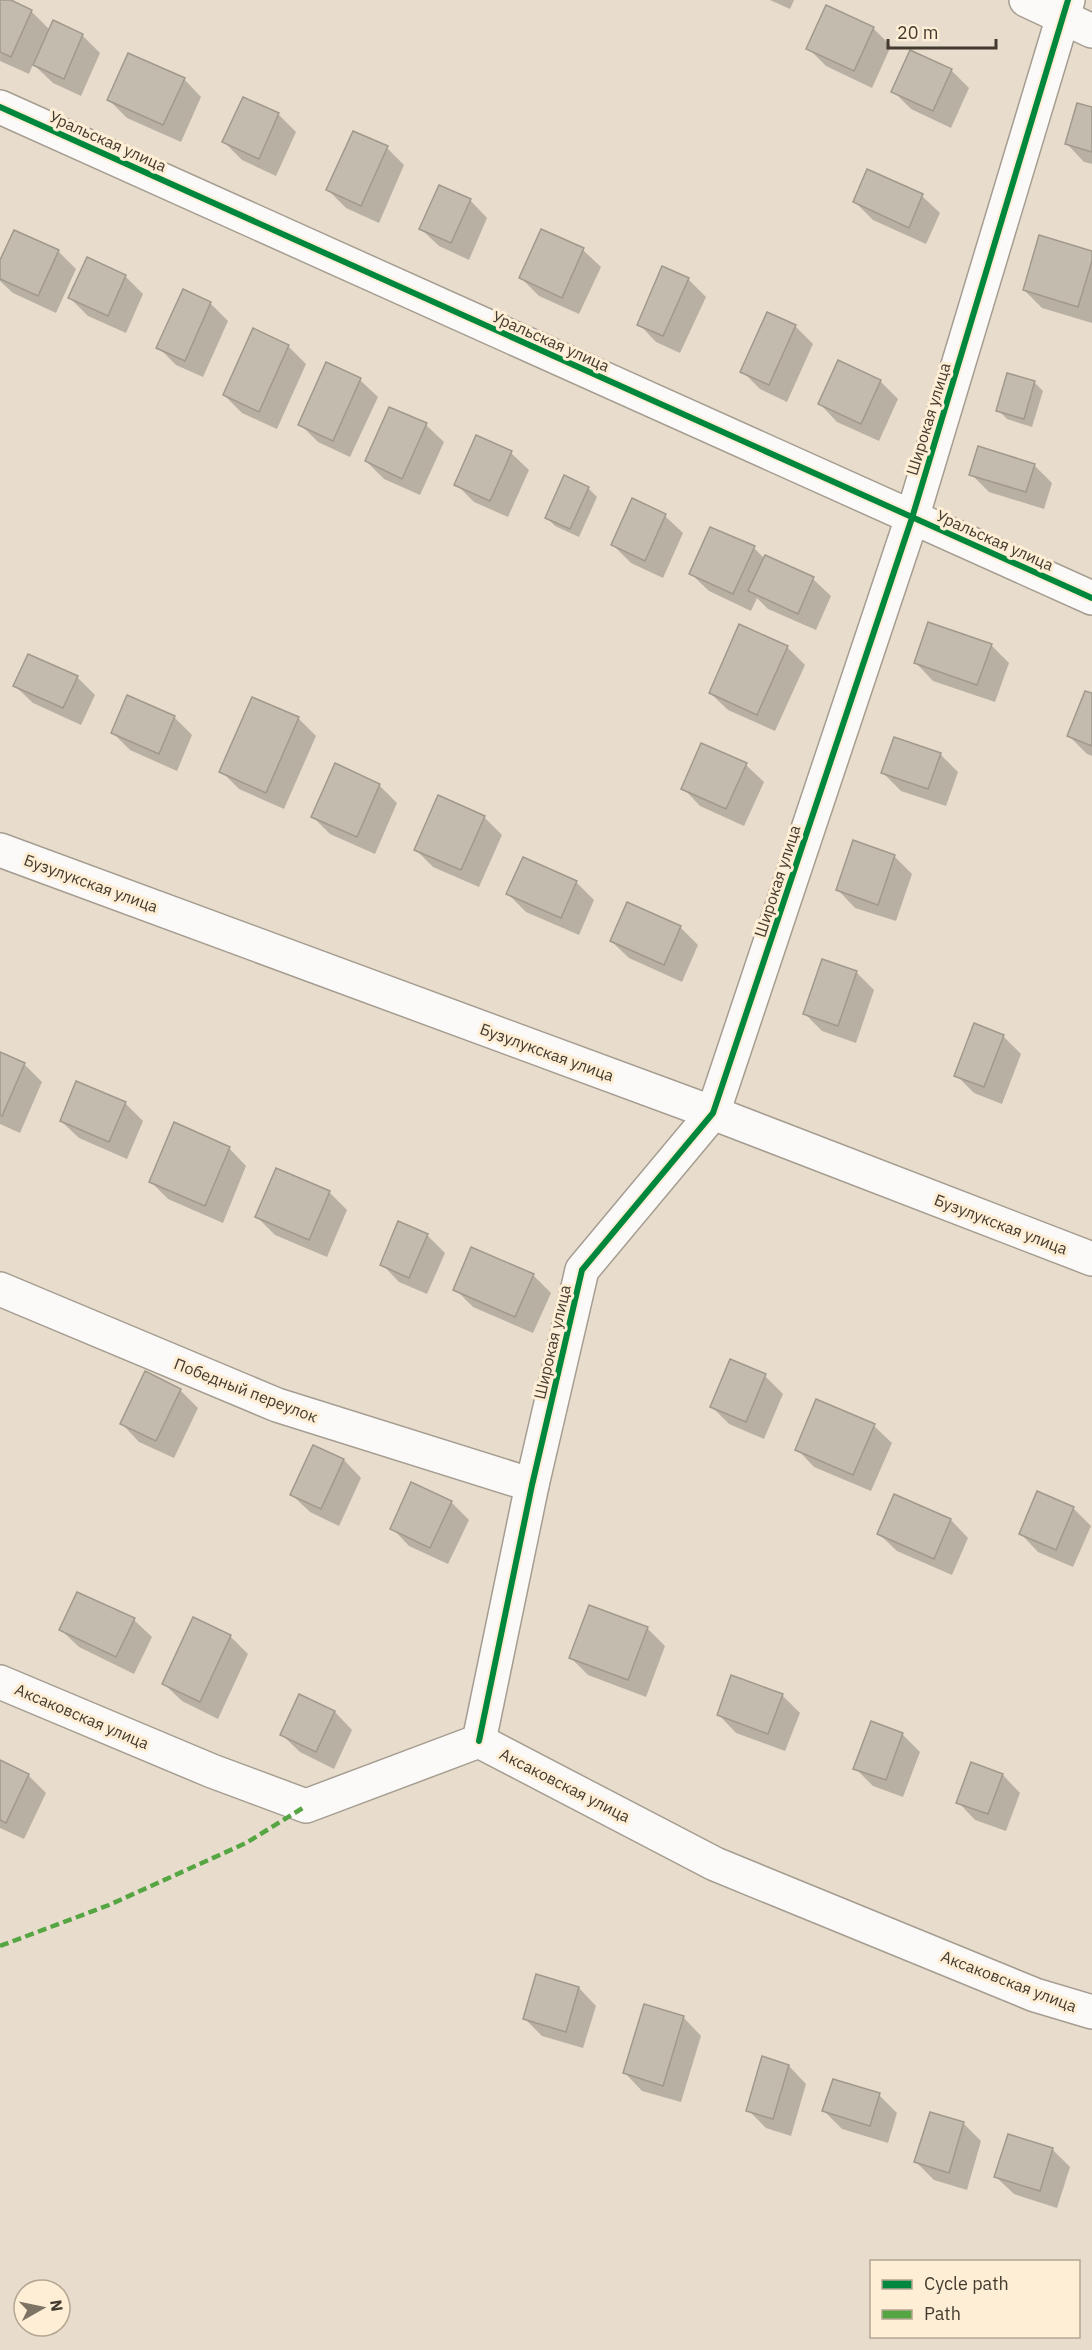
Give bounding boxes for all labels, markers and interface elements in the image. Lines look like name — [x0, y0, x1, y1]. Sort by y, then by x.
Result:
scale bar — [888, 12, 996, 50]
text: 20 m — [897, 21, 939, 44]
street label: Уральская улица — [46, 106, 170, 176]
street label: Уральская улица — [489, 306, 613, 376]
street label: Широкая улица — [901, 360, 955, 478]
street label: Уральская улица — [933, 505, 1057, 575]
street label: Широкая улица — [749, 822, 805, 940]
street label: Бузулукская улица — [21, 849, 161, 917]
street label: Бузулукская улица — [477, 1018, 617, 1086]
street label: Бузулукская улица — [932, 1189, 1071, 1259]
street label: Широкая улица — [529, 1282, 575, 1401]
street label: Победный переулок — [171, 1353, 321, 1427]
street label: Аксаковская улица — [12, 1679, 152, 1753]
street label: Аксаковская улица — [496, 1743, 634, 1827]
street label: Аксаковская улица — [938, 1946, 1080, 2016]
legend — [870, 2260, 1080, 2338]
text: Cycle path — [924, 2272, 1009, 2295]
north arrow — [12, 2278, 72, 2338]
text: N — [46, 2298, 68, 2313]
text: Path — [924, 2302, 961, 2325]

